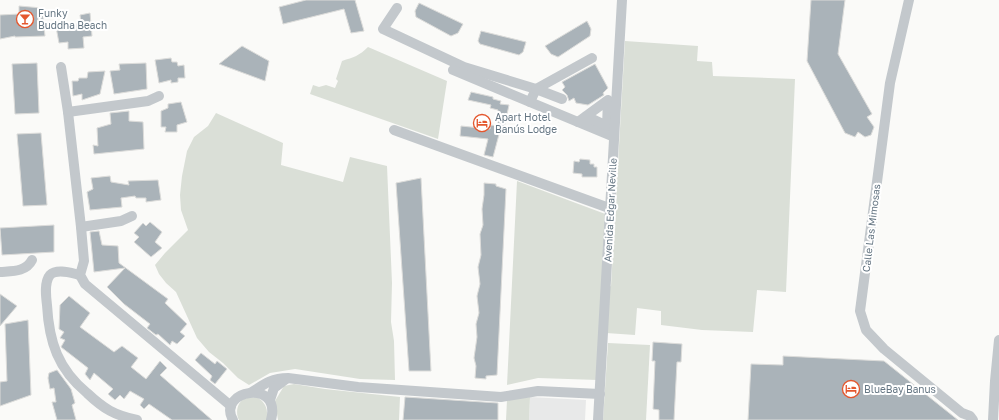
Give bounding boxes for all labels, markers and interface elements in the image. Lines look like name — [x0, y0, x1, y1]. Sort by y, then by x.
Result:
place label: Funky Buddha Beach — [38, 7, 107, 31]
bar icon: Funky Buddha Beach — [15, 9, 35, 29]
place label: Apart Hotel Banús Lodge — [495, 111, 557, 135]
hotel icon: Apart Hotel Banús Lodge — [472, 113, 492, 133]
street label: Avenida Edgar Neville — [601, 157, 619, 262]
street label: Calle Las Mimosas — [860, 183, 882, 273]
hotel icon: BlueBay Banus — [841, 379, 861, 399]
place label: BlueBay Banus — [864, 383, 936, 395]

